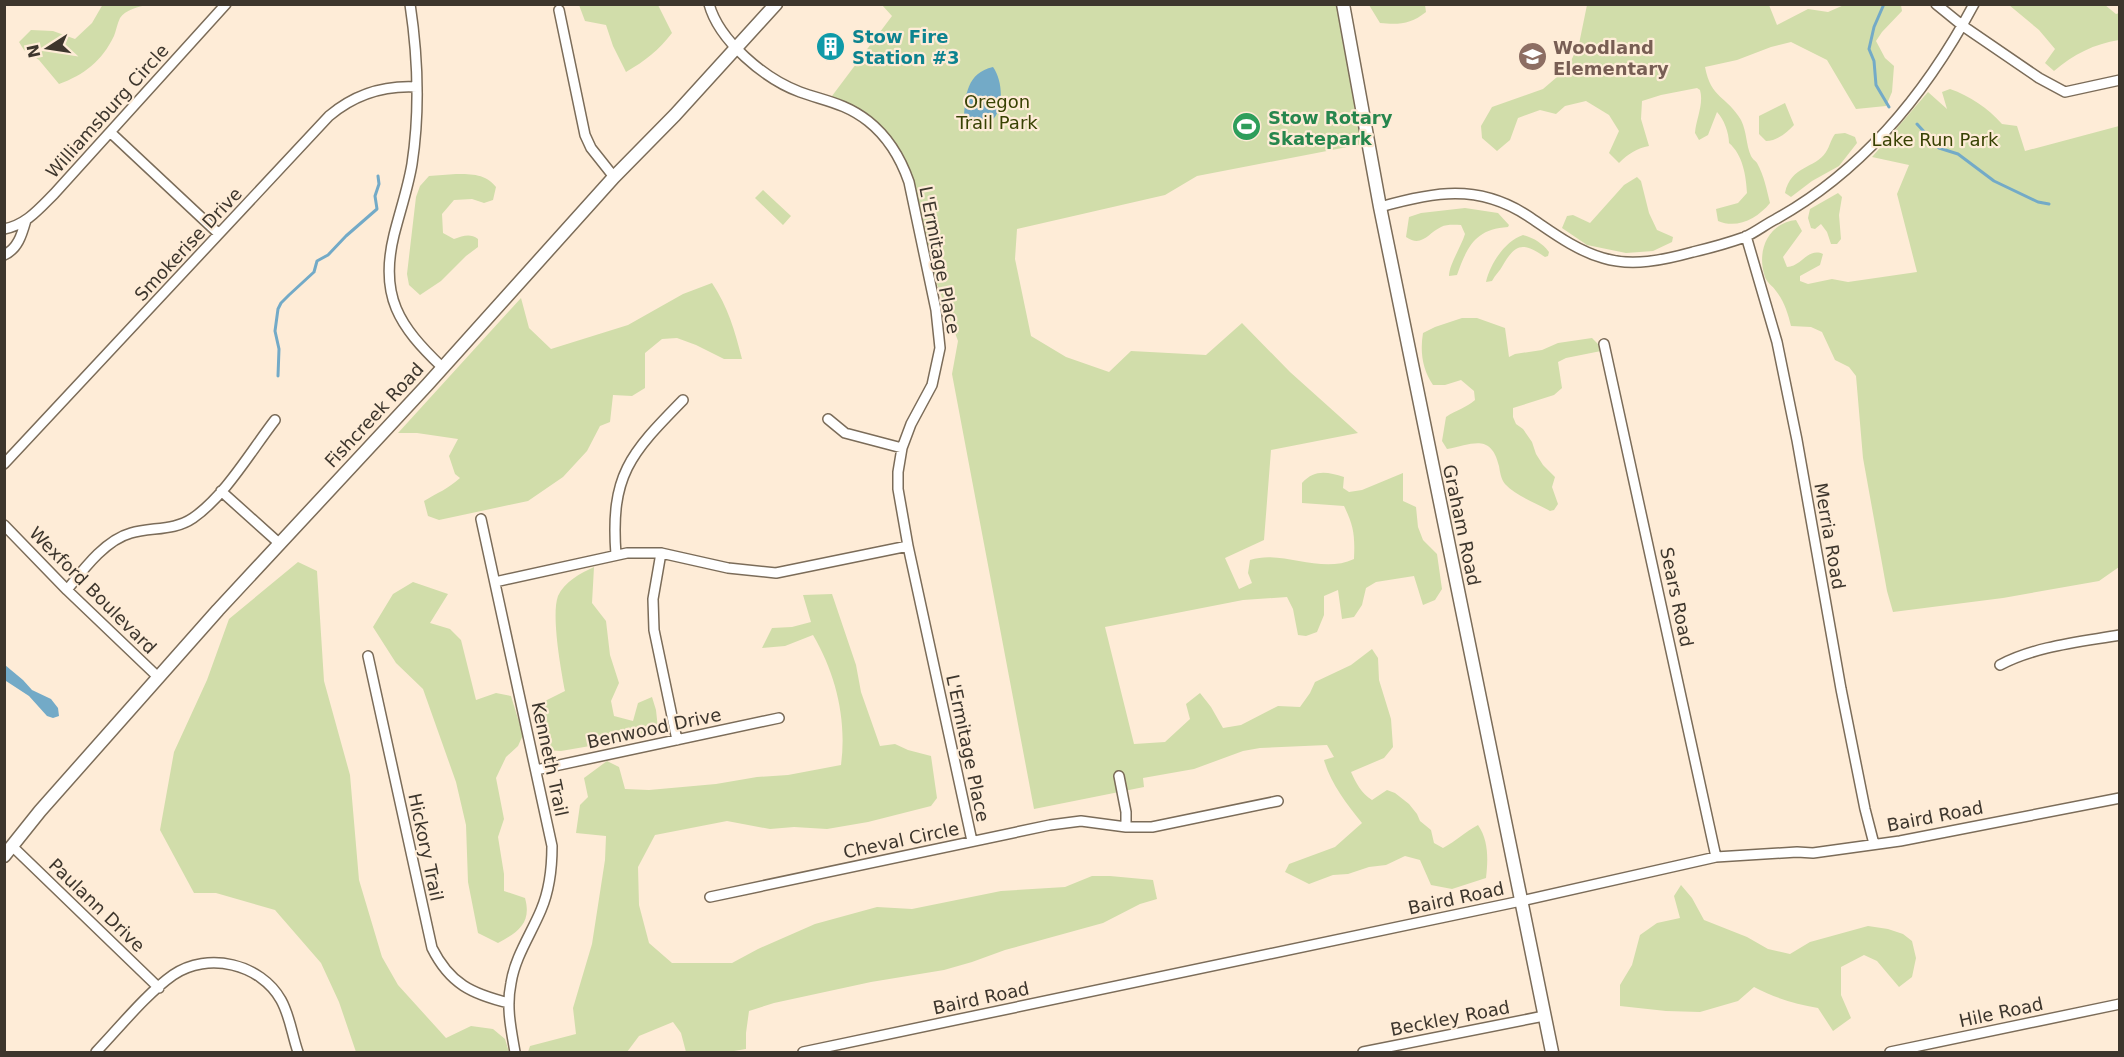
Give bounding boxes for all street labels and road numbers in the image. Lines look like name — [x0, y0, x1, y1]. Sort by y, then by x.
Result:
street label: Williamsburg Circle — [41, 40, 173, 182]
street label: Smokerise Drive — [130, 183, 246, 305]
street label: L'Ermitage Place — [915, 184, 965, 336]
street label: Fishcreek Road — [320, 358, 428, 472]
street label: Graham Road — [1439, 463, 1485, 587]
street label: Merria Road — [1810, 481, 1850, 591]
street label: Wexford Boulevard — [25, 522, 161, 658]
street label: Sears Road — [1656, 545, 1698, 649]
street label: L'Ermitage Place — [942, 672, 994, 824]
street label: Kenneth Trail — [528, 700, 572, 818]
street label: Benwood Drive — [585, 704, 723, 752]
street label: Hickory Trail — [404, 791, 448, 903]
street label: Baird Road — [1885, 796, 1985, 836]
street label: Cheval Circle — [841, 817, 961, 863]
street label: Paulann Drive — [45, 854, 149, 956]
street label: Baird Road — [1406, 878, 1506, 918]
street label: Baird Road — [931, 978, 1031, 1018]
street label: Hile Road — [1957, 993, 2045, 1031]
street label: Beckley Road — [1388, 996, 1512, 1040]

